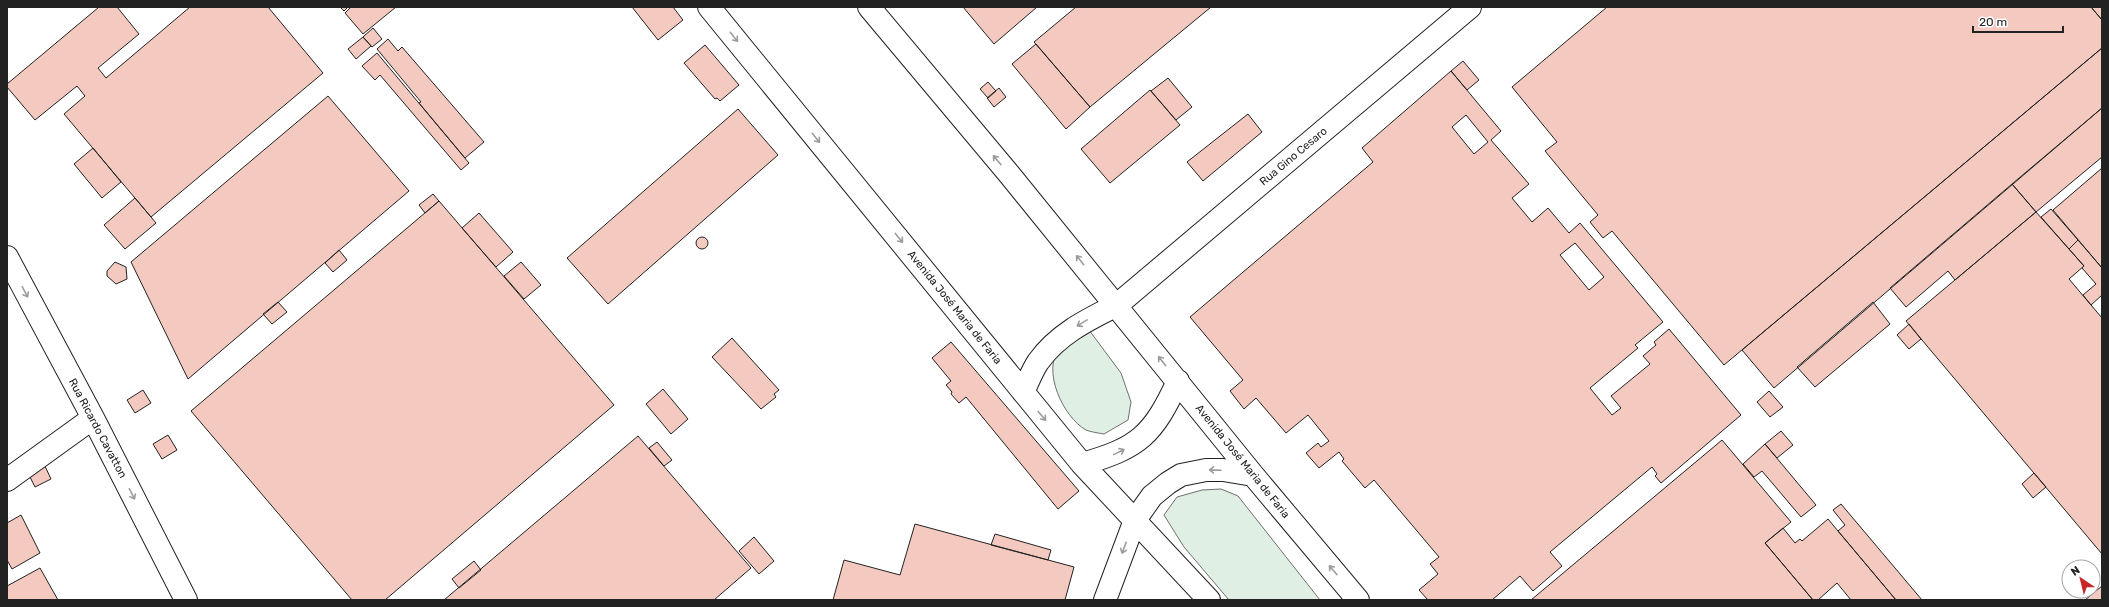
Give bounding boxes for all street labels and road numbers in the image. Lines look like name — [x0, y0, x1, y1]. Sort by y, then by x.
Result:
street label: Rua Gino Cesaro — [1257, 124, 1330, 188]
street label: Avenida José Maria de Faria — [905, 248, 1004, 367]
street label: Rua Ricardo Cavatton — [66, 376, 129, 480]
street label: Avenida José Maria de Faria — [1193, 402, 1292, 521]

